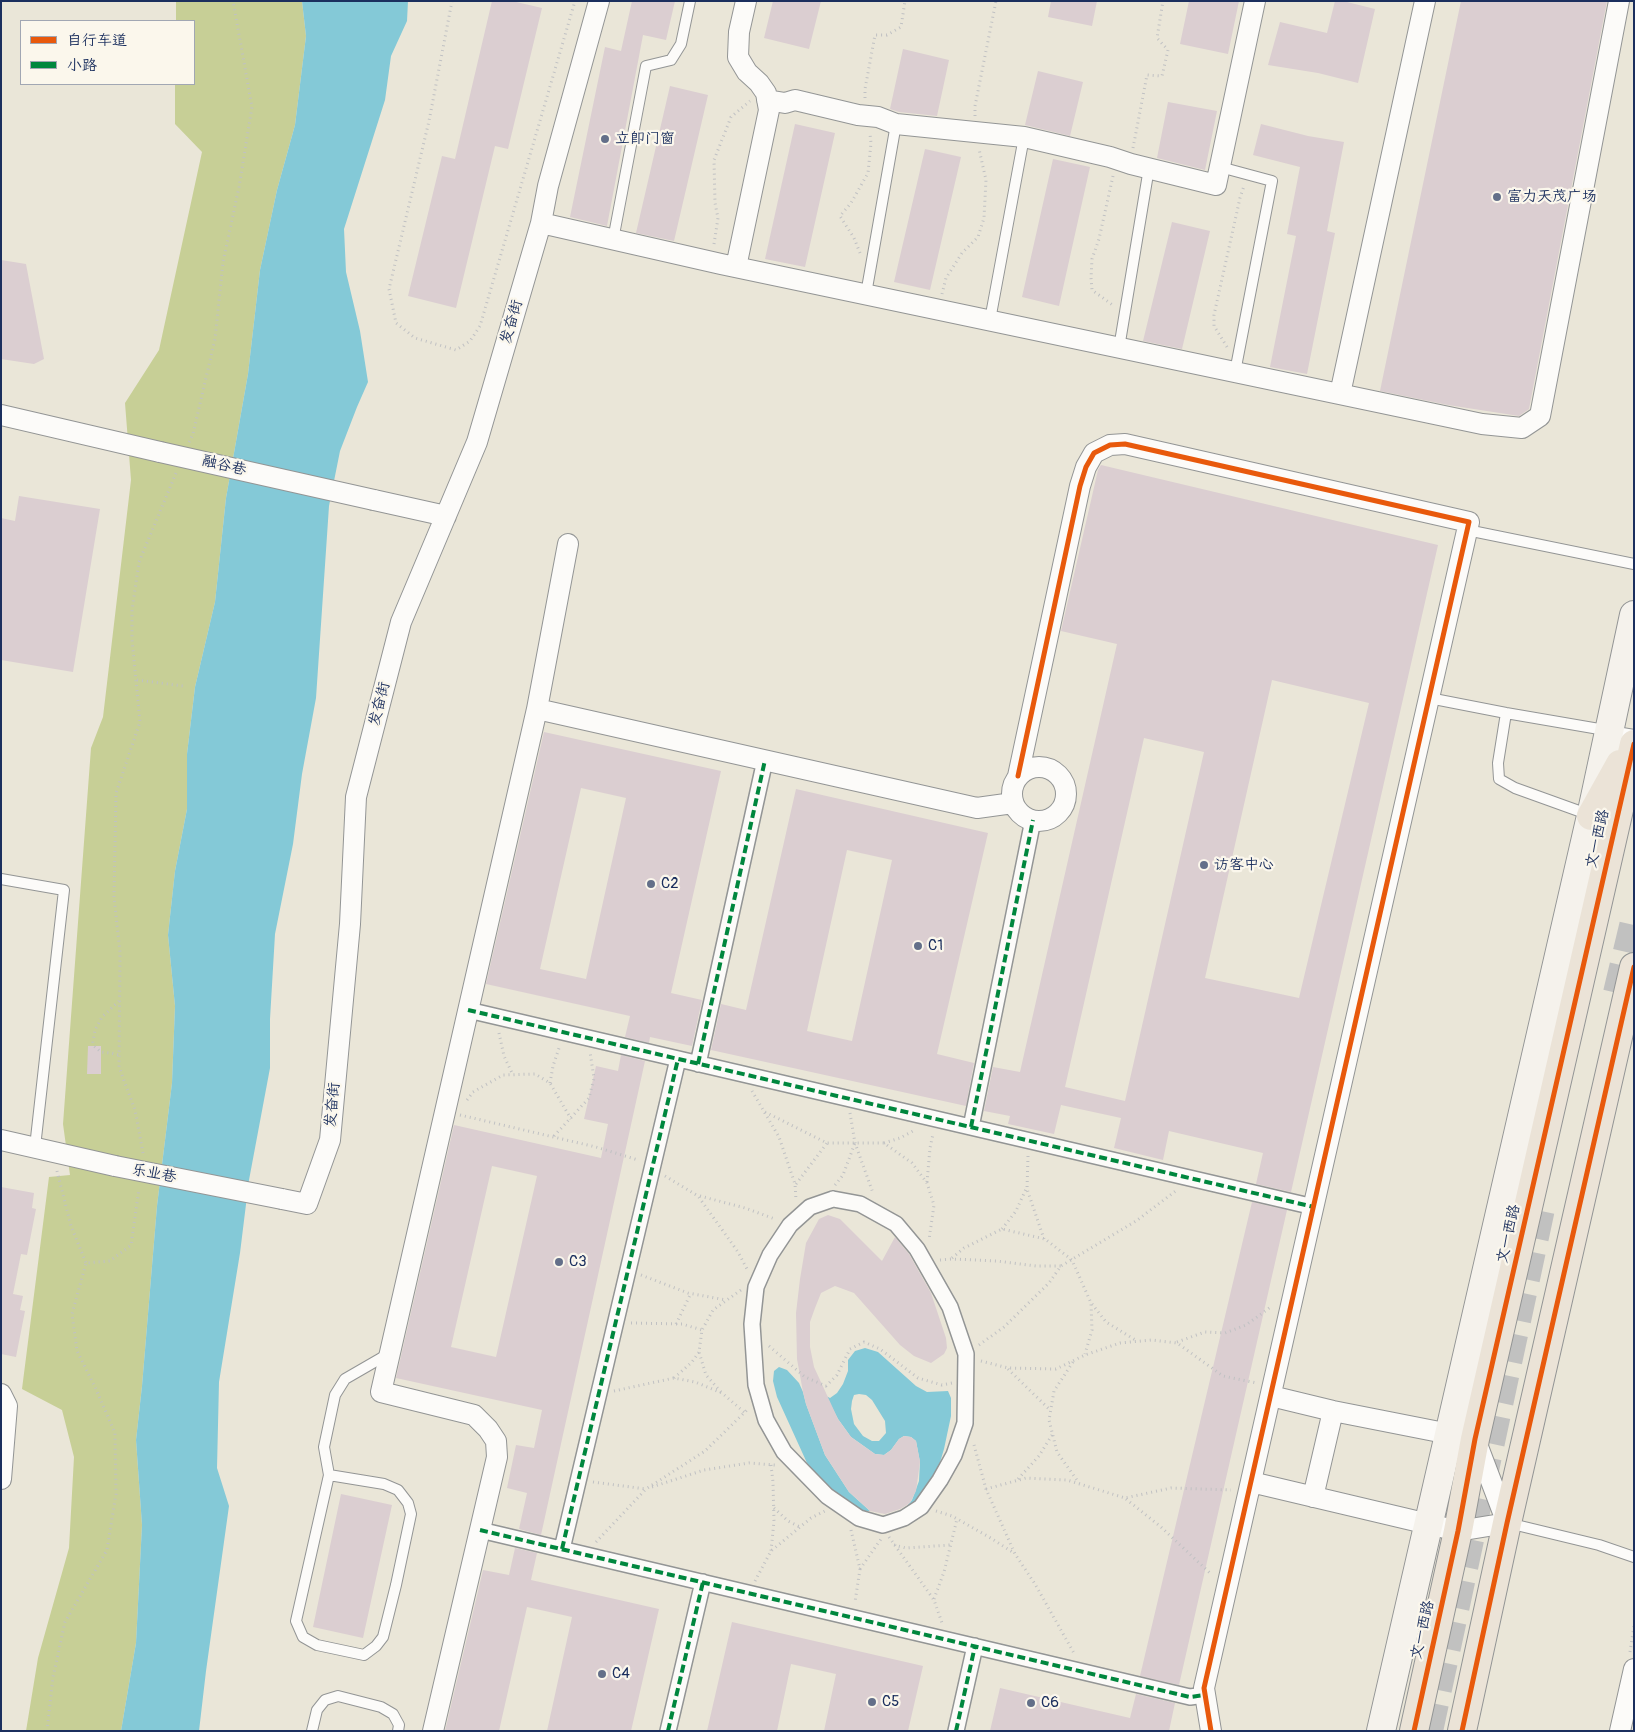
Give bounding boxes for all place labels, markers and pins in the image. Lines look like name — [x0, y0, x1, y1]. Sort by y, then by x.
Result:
place label: 立即门窗 — [615, 130, 675, 148]
marker: 立即门窗 — [599, 133, 611, 145]
place label: 富力天茂广场 — [1507, 188, 1597, 206]
marker: 富力天茂广场 — [1491, 191, 1503, 203]
place label: 访客中心 — [1214, 856, 1274, 874]
marker: 访客中心 — [1198, 859, 1210, 871]
place label: C2 — [661, 875, 679, 893]
marker: C2 — [645, 878, 657, 890]
place label: C1 — [928, 937, 943, 955]
marker: C1 — [912, 940, 924, 952]
place label: C3 — [569, 1253, 587, 1271]
marker: C3 — [553, 1256, 565, 1268]
place label: C4 — [612, 1665, 630, 1683]
marker: C4 — [596, 1668, 608, 1680]
place label: C5 — [882, 1693, 899, 1711]
place label: C6 — [1041, 1694, 1059, 1712]
marker: C5 — [866, 1696, 878, 1708]
marker: C6 — [1025, 1697, 1037, 1709]

